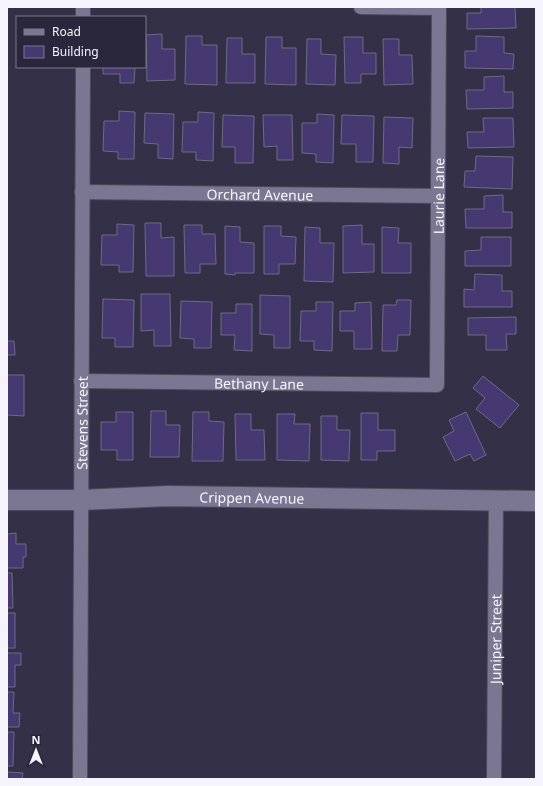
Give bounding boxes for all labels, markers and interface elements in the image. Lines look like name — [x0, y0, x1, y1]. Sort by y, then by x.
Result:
legend — [16, 16, 146, 68]
text: Road — [52, 23, 81, 40]
text: Building — [52, 43, 99, 60]
street label: Laurie Lane — [428, 158, 448, 234]
street label: Orchard Avenue — [207, 184, 314, 204]
street label: Bethany Lane — [214, 373, 304, 393]
street label: Stevens Street — [72, 376, 91, 470]
street label: Crippen Avenue — [199, 487, 305, 507]
street label: Juniper Street — [485, 594, 505, 686]
north arrow — [16, 730, 56, 770]
text: N — [32, 732, 40, 747]

